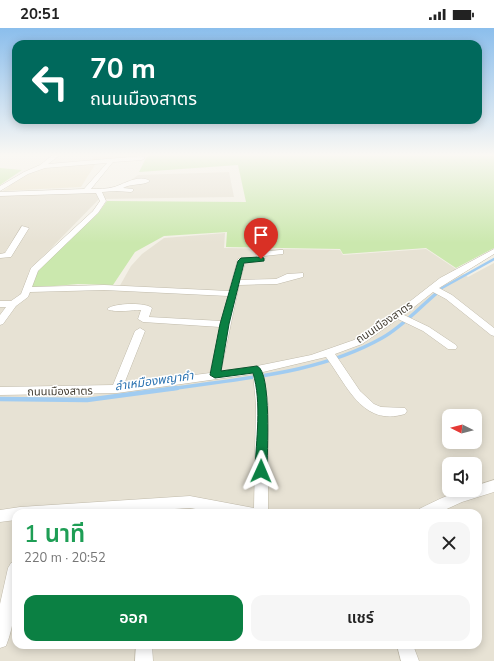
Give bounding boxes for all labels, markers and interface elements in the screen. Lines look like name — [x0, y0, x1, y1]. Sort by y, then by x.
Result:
text: 20:51 — [20, 4, 60, 24]
text: 70 m — [90, 50, 156, 88]
icon: left — [24, 56, 76, 108]
text: ถนนเมืองสาตร — [90, 87, 197, 111]
pin — [244, 218, 278, 259]
icon: arrive — [250, 224, 272, 246]
street label: ถนนเมืองสาตร — [353, 298, 416, 347]
water label: ลำเหมืองพญาคำ — [114, 367, 196, 394]
street label: ถนนเมืองสาตร — [27, 383, 93, 400]
north arrow — [442, 409, 482, 449]
map controls — [442, 409, 482, 497]
position arrow — [240, 450, 282, 492]
button: sound — [442, 457, 482, 497]
text: 1 นาที — [24, 518, 85, 550]
button: close — [428, 522, 470, 564]
text: 220 m · 20:52 — [24, 549, 106, 567]
button: ออก — [24, 595, 243, 641]
button: แชร์ — [251, 595, 470, 641]

